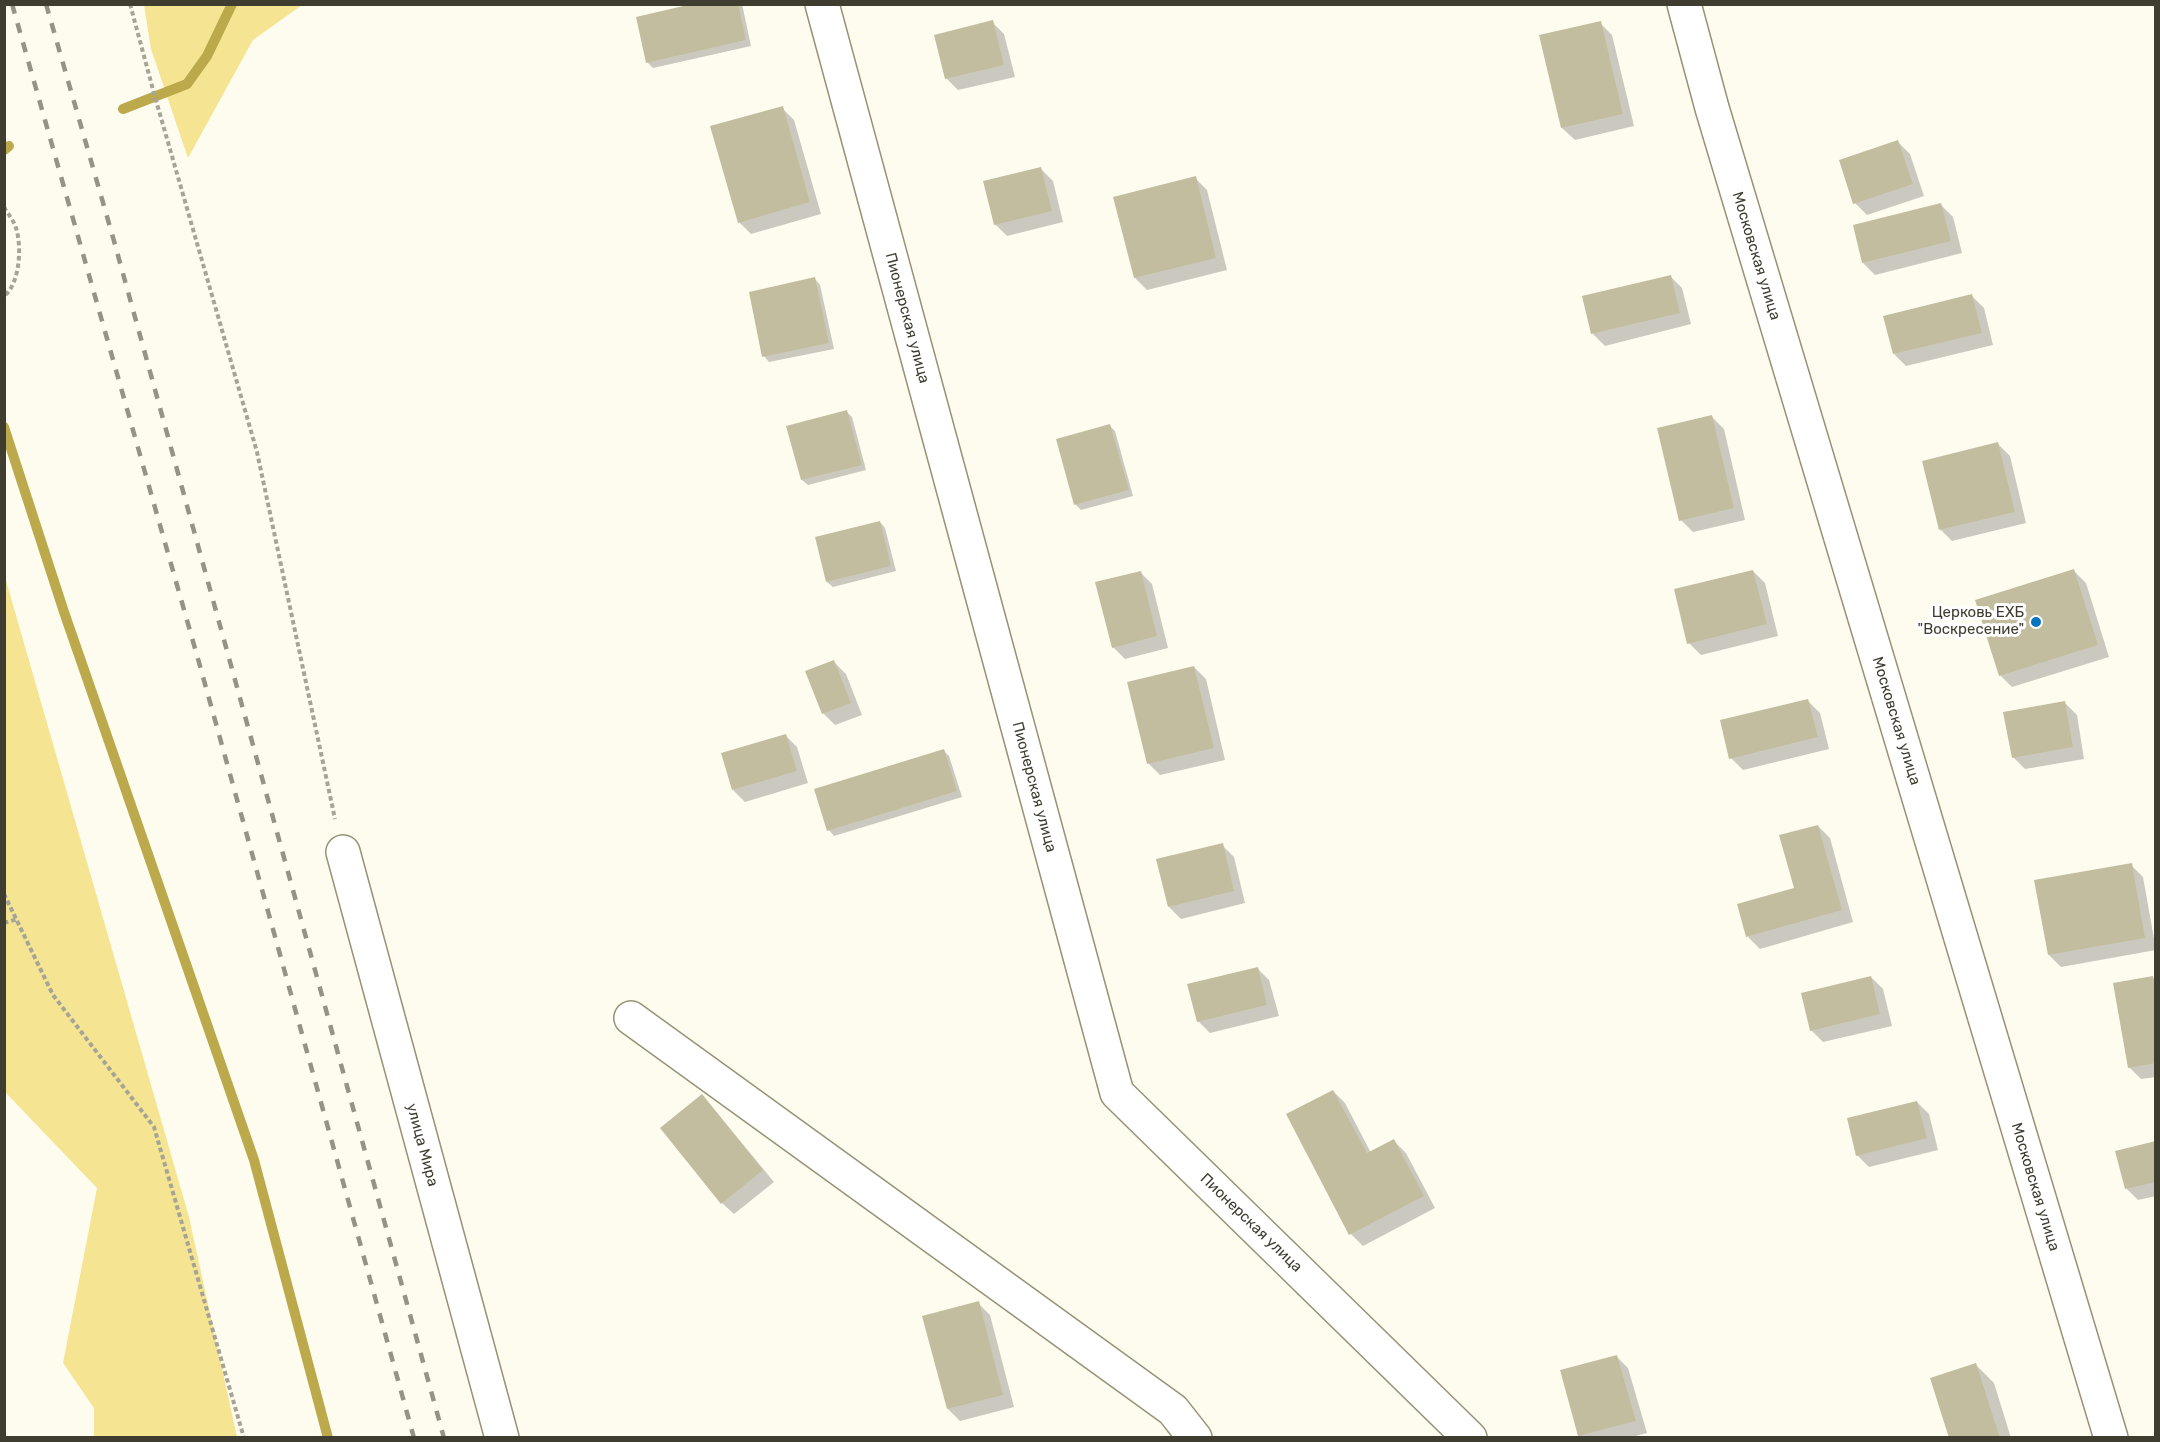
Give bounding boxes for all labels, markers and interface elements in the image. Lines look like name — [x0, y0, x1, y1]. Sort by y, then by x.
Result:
street label: Московская улица — [1728, 190, 1784, 322]
street label: Пионерская улица — [881, 251, 933, 385]
place label: Церковь ЕХБ "Воскресение" — [1918, 604, 2024, 639]
marker: Церковь ЕХБ "Воскресение" — [2029, 615, 2043, 629]
street label: Московская улица — [1868, 655, 1924, 787]
street label: Пионерская улица — [1008, 720, 1060, 854]
street label: улица Мира — [402, 1102, 442, 1188]
street label: Московская улица — [2007, 1121, 2063, 1253]
street label: Пионерская улица — [1196, 1170, 1306, 1276]

